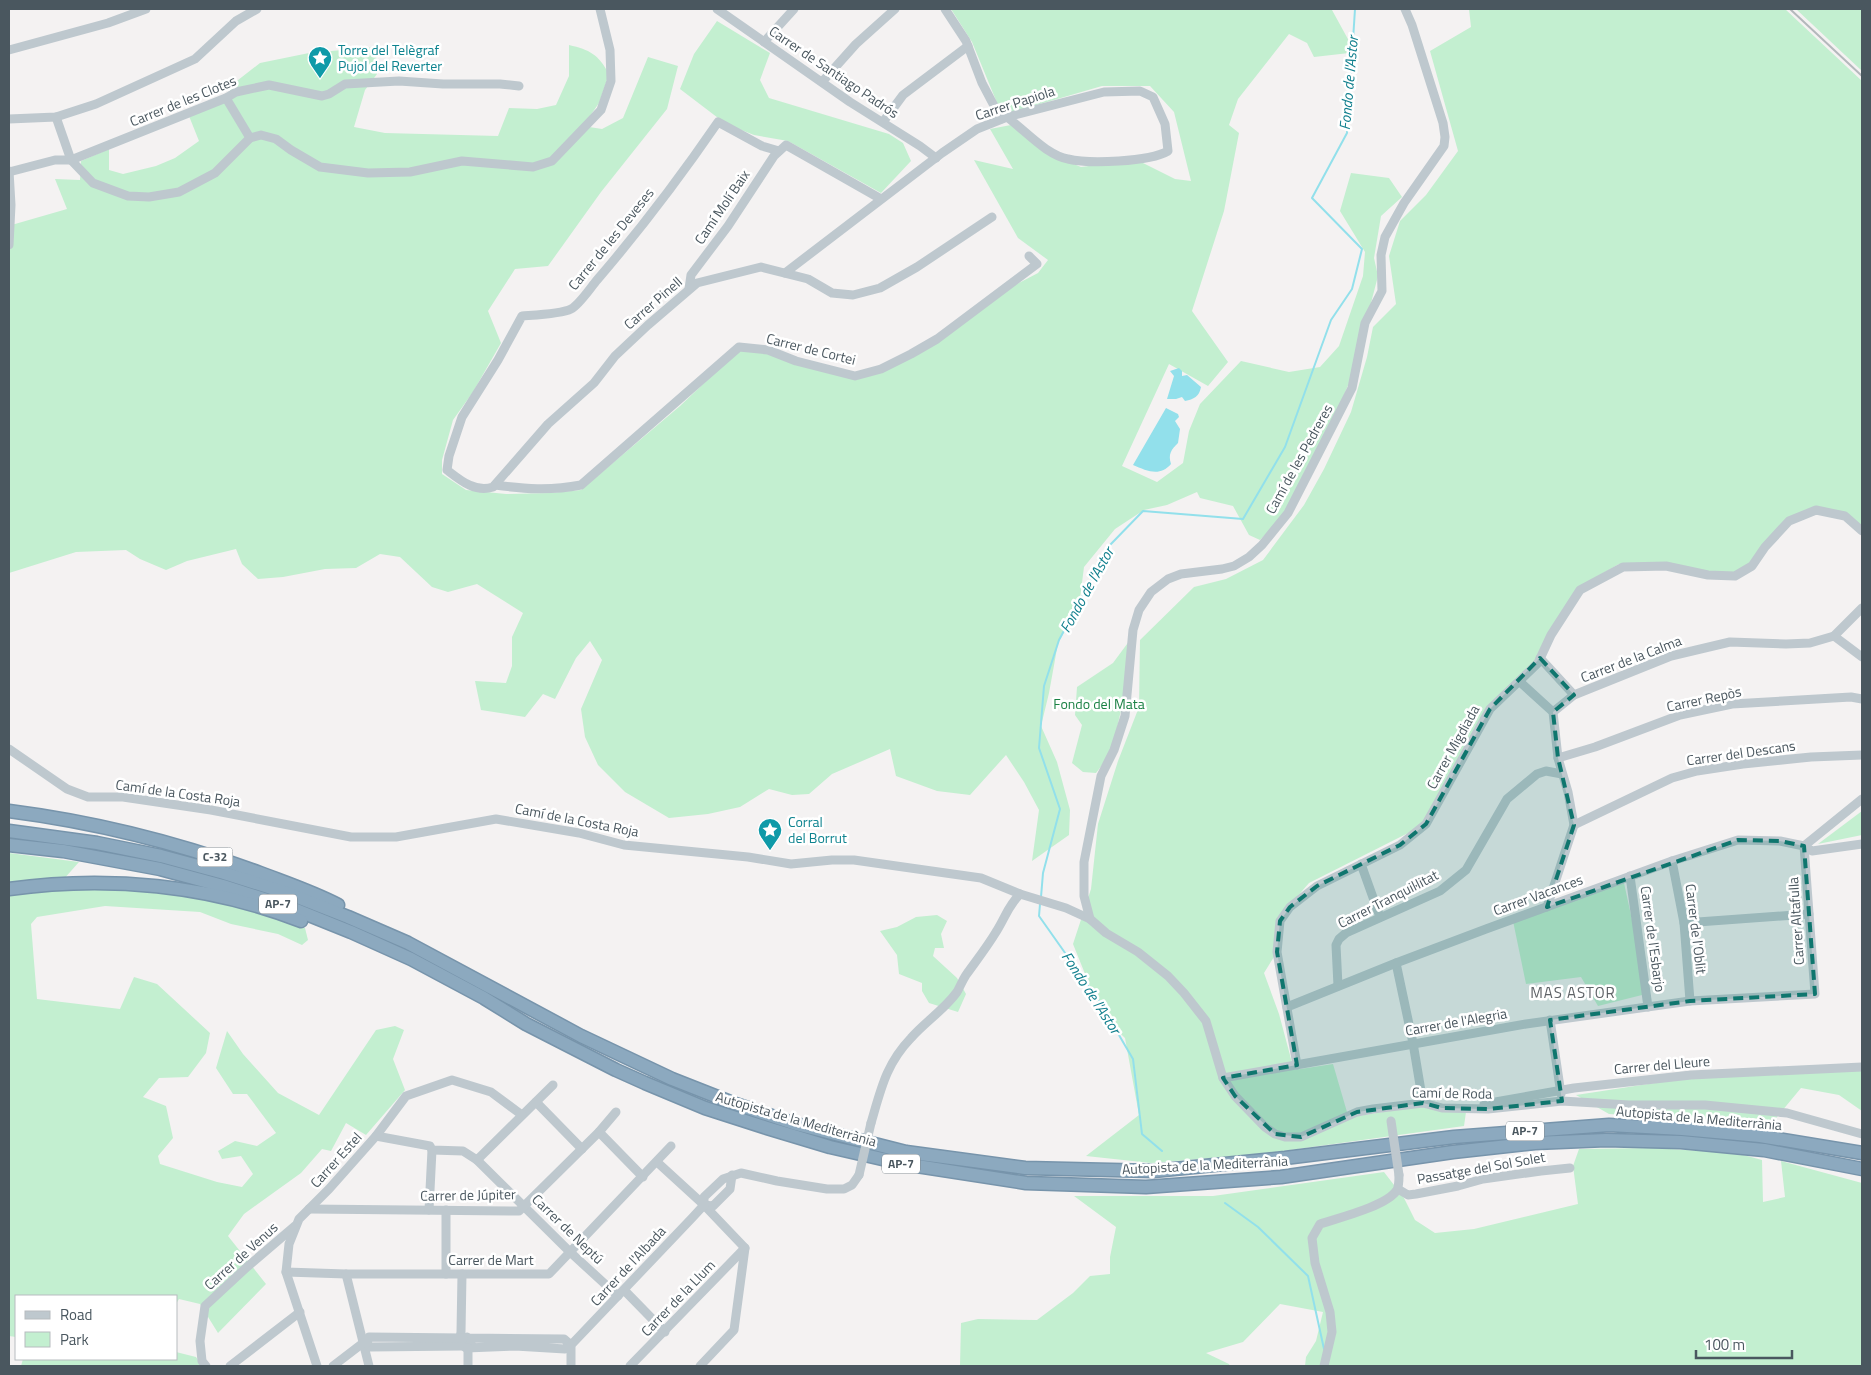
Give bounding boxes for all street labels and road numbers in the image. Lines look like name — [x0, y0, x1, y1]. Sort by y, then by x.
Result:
street label: Carrer de Santiago Padrós — [765, 20, 903, 123]
street label: Carrer de les Clotes — [126, 70, 239, 131]
street label: Carrer Papiola — [972, 80, 1057, 125]
street label: Camí Molí Baix — [689, 165, 755, 248]
street label: Carrer de les Deveses — [563, 183, 659, 294]
street label: Carrer Pinell — [619, 271, 687, 334]
street label: Carrer de Cortei — [764, 327, 858, 370]
street label: Camí de les Pedreres — [1260, 400, 1337, 518]
street label: Carrer de la Calma — [1577, 630, 1684, 687]
street label: Carrer Repòs — [1665, 680, 1743, 717]
street label: Carrer Migdiada — [1421, 701, 1484, 793]
street label: Carrer del Descans — [1685, 734, 1797, 771]
street label: Camí de la Costa Roja — [114, 773, 242, 812]
street label: Camí de la Costa Roja — [513, 797, 641, 842]
road number: C-32 — [198, 848, 232, 866]
street label: Carrer Tranquil·litat — [1334, 864, 1442, 933]
street label: Carrer Vacances — [1490, 869, 1586, 921]
street label: Carrer Altafulla — [1782, 876, 1809, 966]
street label: Carrer de l'Oblit — [1681, 883, 1712, 975]
street label: Carrer de l'Esbarjo — [1636, 885, 1671, 993]
road number: AP-7 — [259, 894, 297, 914]
street label: Carrer de l'Alegria — [1403, 1002, 1508, 1041]
street label: Carrer del Lleure — [1613, 1050, 1711, 1079]
street label: Camí de Roda — [1412, 1081, 1492, 1104]
street label: Autopista de la Mediterrània — [713, 1085, 879, 1152]
street label: Autopista de la Mediterrània — [1615, 1100, 1783, 1135]
road number: AP-7 — [1506, 1122, 1544, 1140]
street label: Carrer Estel — [305, 1127, 366, 1192]
street label: Passatge del Sol Solet — [1415, 1146, 1547, 1189]
street label: Autopista de la Mediterrània — [1121, 1150, 1289, 1179]
road number: AP-7 — [882, 1154, 920, 1174]
street label: Carrer de Júpiter — [420, 1183, 516, 1206]
street label: Carrer de Neptú — [528, 1189, 609, 1268]
street label: Carrer de Venus — [199, 1217, 282, 1295]
street label: Carrer de l'Albada — [585, 1221, 670, 1310]
street label: Carrer de Mart — [448, 1249, 534, 1270]
street label: Carrer de la Llum — [636, 1255, 720, 1341]

